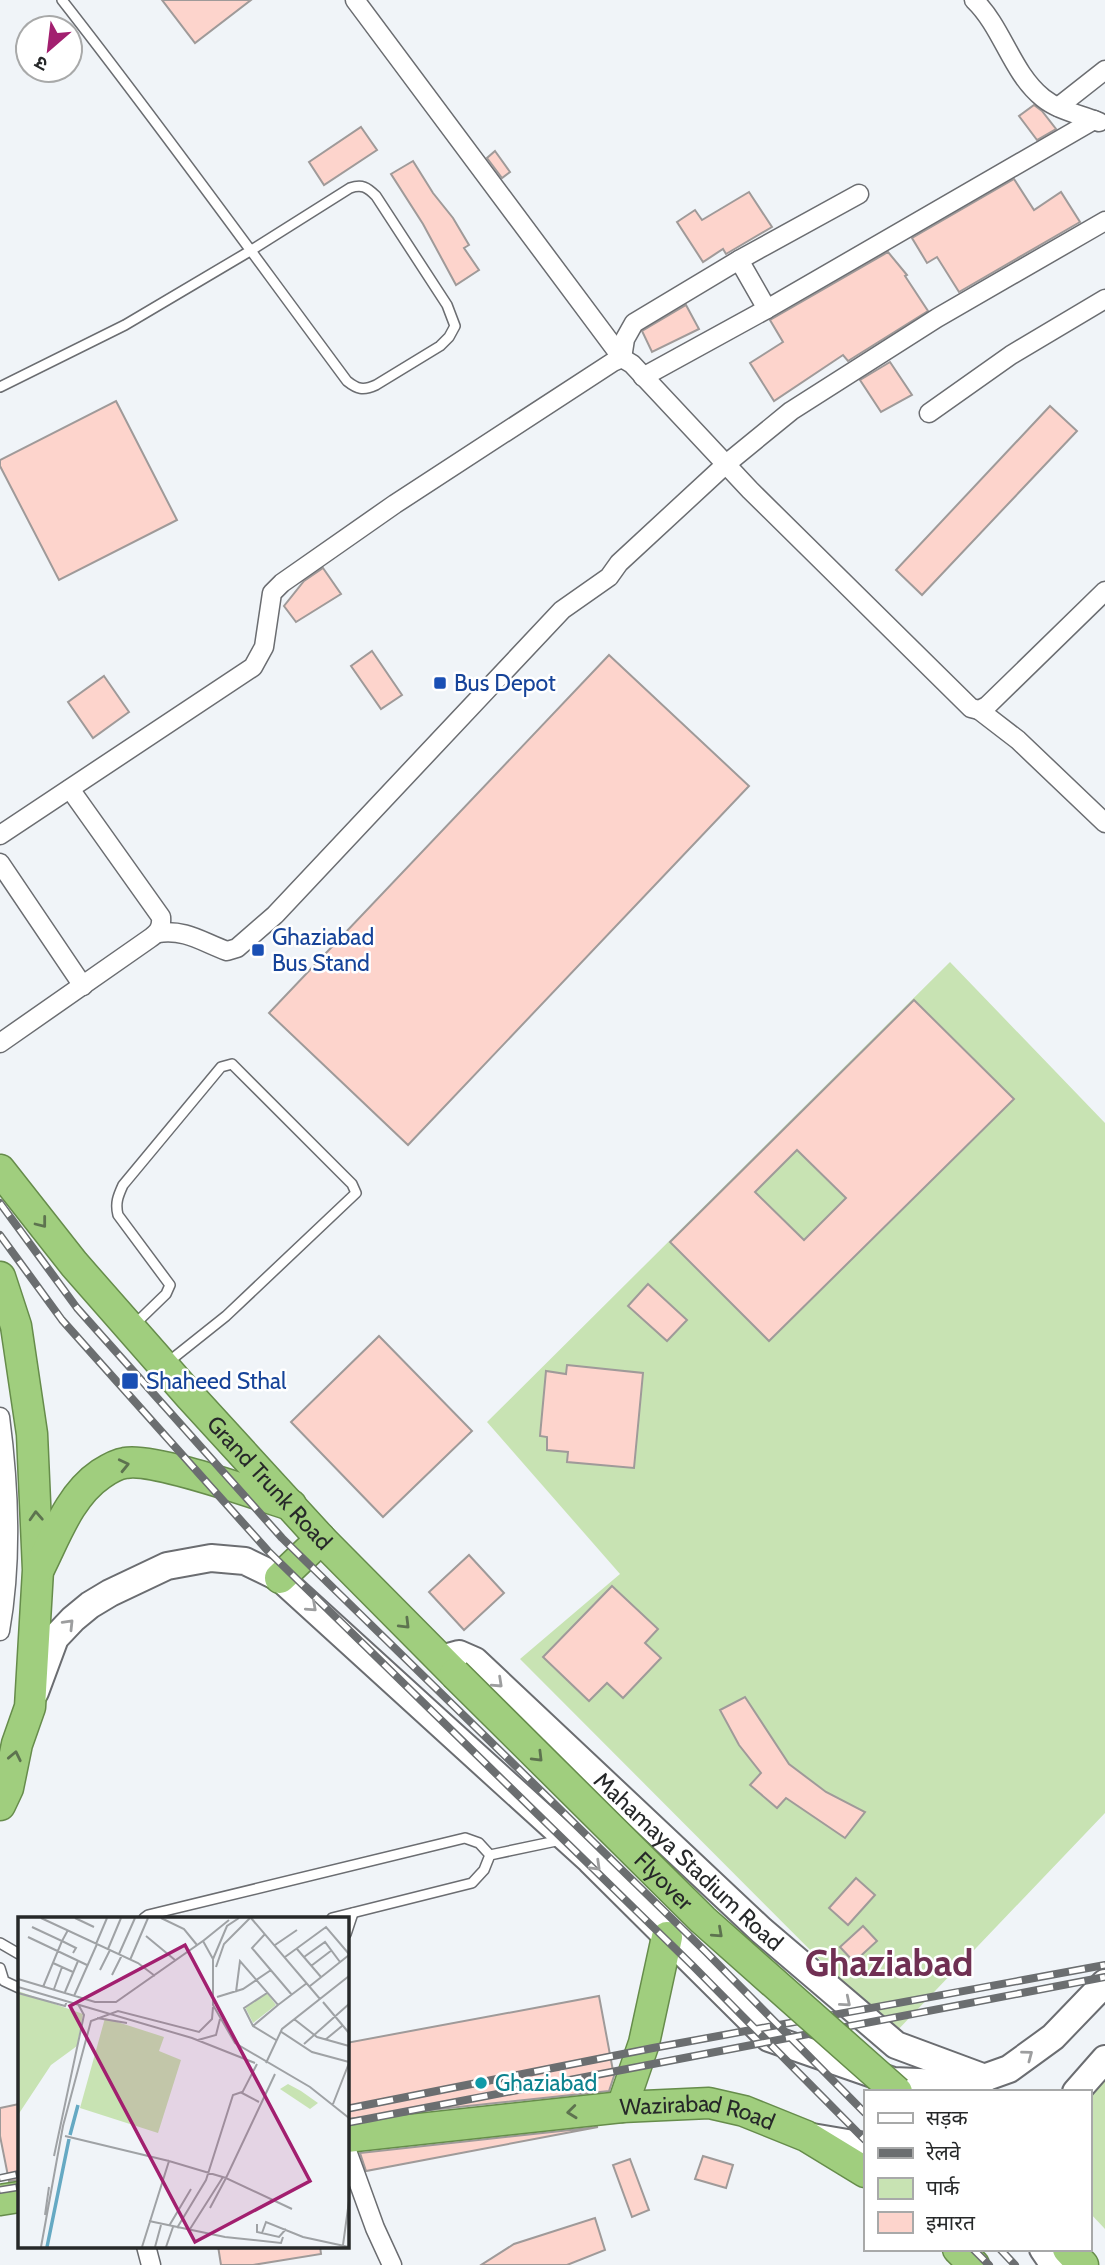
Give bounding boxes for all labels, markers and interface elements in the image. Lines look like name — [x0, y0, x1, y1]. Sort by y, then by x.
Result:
north arrow — [14, 14, 84, 84]
text: उ — [30, 50, 52, 76]
place label: Bus Depot — [454, 669, 556, 697]
marker: Bus Depot — [432, 675, 448, 691]
place label: Ghaziabad Bus Stand — [272, 923, 374, 977]
marker: Ghaziabad Bus Stand — [250, 942, 266, 958]
one-way arrow — [34, 1216, 47, 1228]
place label: Shaheed Sthal — [146, 1367, 287, 1395]
marker: Shaheed Sthal — [120, 1371, 140, 1391]
street label: Grand Trunk Road — [201, 1410, 338, 1556]
one-way arrow — [118, 1459, 130, 1474]
one-way arrow — [28, 1511, 43, 1522]
one-way arrow — [304, 1599, 317, 1611]
one-way arrow — [397, 1616, 410, 1629]
one-way arrow — [60, 1619, 73, 1632]
one-way arrow — [490, 1674, 503, 1687]
one-way arrow — [530, 1748, 543, 1761]
one-way arrow — [6, 1750, 21, 1762]
street label: Mahamaya Stadium Road — [588, 1766, 789, 1957]
street label: Flyover — [629, 1846, 699, 1917]
one-way arrow — [587, 1858, 600, 1871]
inset map — [18, 1917, 348, 2248]
one-way arrow — [710, 1925, 723, 1937]
district label: Ghaziabad — [805, 1940, 973, 1985]
one-way arrow — [837, 1994, 850, 2006]
one-way arrow — [1020, 2051, 1033, 2064]
place label: Ghaziabad — [495, 2069, 597, 2097]
marker: Ghaziabad — [473, 2075, 489, 2091]
street label: Wazirabad Road — [619, 2089, 779, 2136]
legend — [864, 2090, 1091, 2251]
one-way arrow — [567, 2104, 578, 2119]
text: सड़क — [926, 2105, 968, 2130]
text: रेलवे — [925, 2140, 961, 2165]
text: पार्क — [926, 2175, 960, 2200]
text: इमारत — [926, 2210, 976, 2235]

